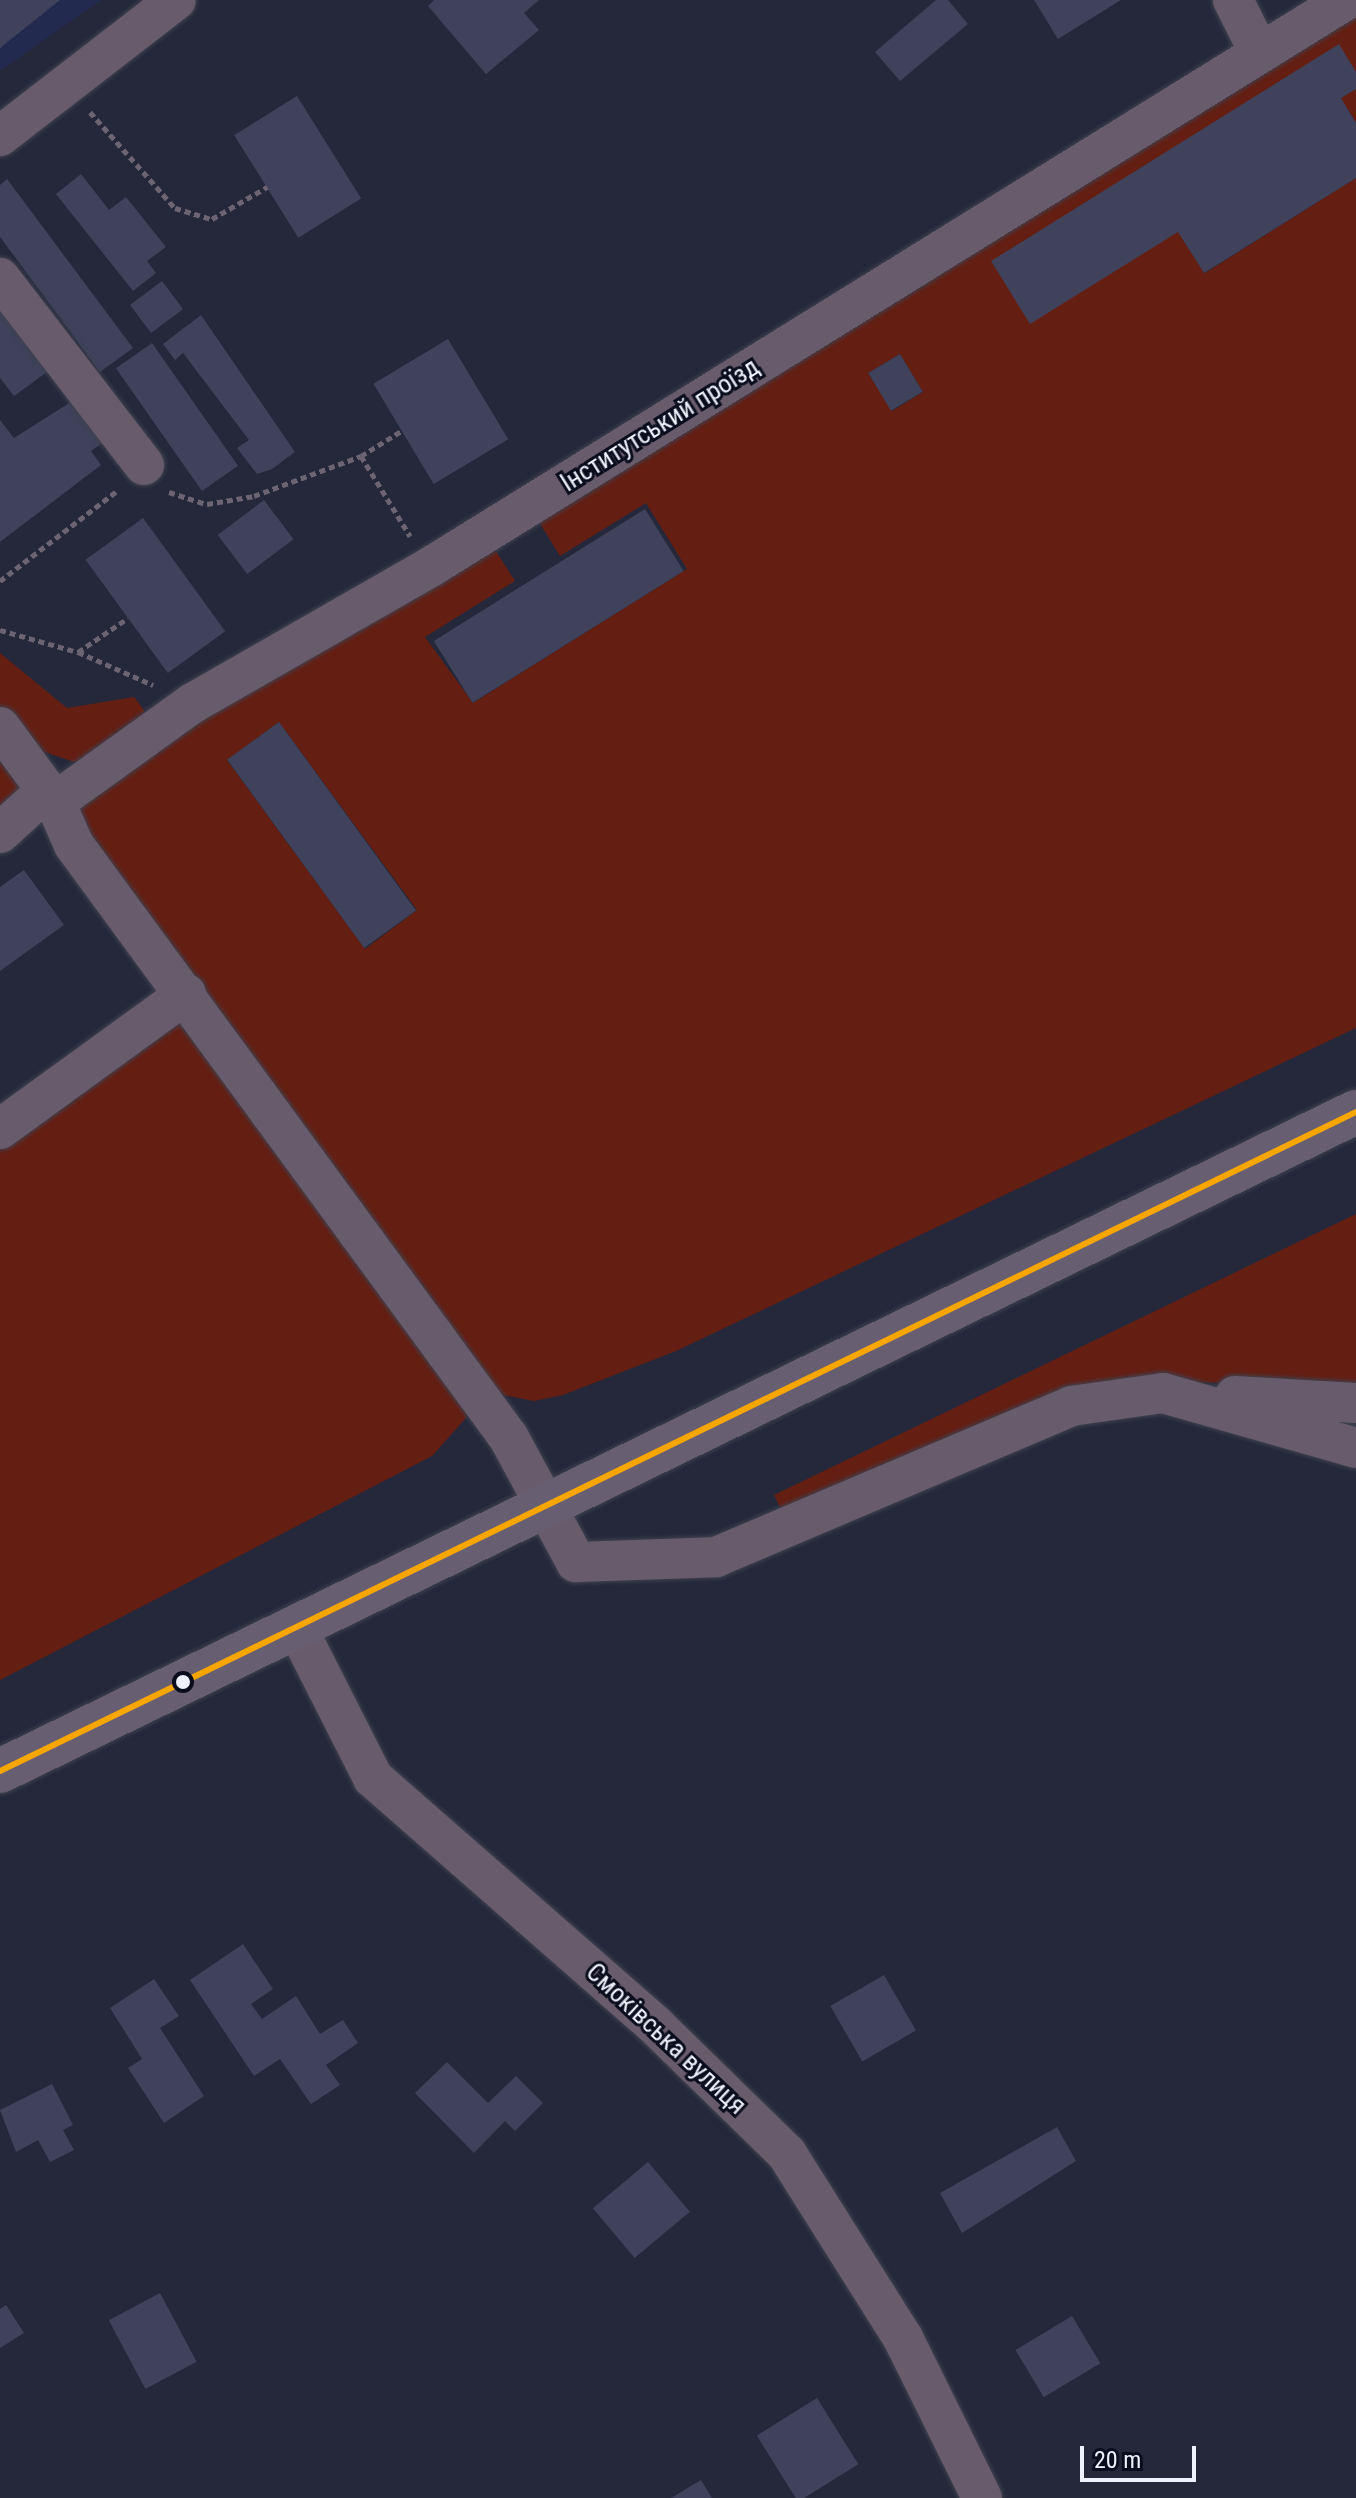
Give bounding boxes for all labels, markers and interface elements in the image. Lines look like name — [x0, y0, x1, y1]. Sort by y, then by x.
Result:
street label: Інститутський проїзд — [555, 351, 765, 499]
unlabelled marker — [175, 1674, 191, 1690]
street label: Смоківська вулиця — [579, 1957, 753, 2121]
scale bar — [1084, 2430, 1200, 2480]
text: 20 m — [1094, 2446, 1141, 2474]

